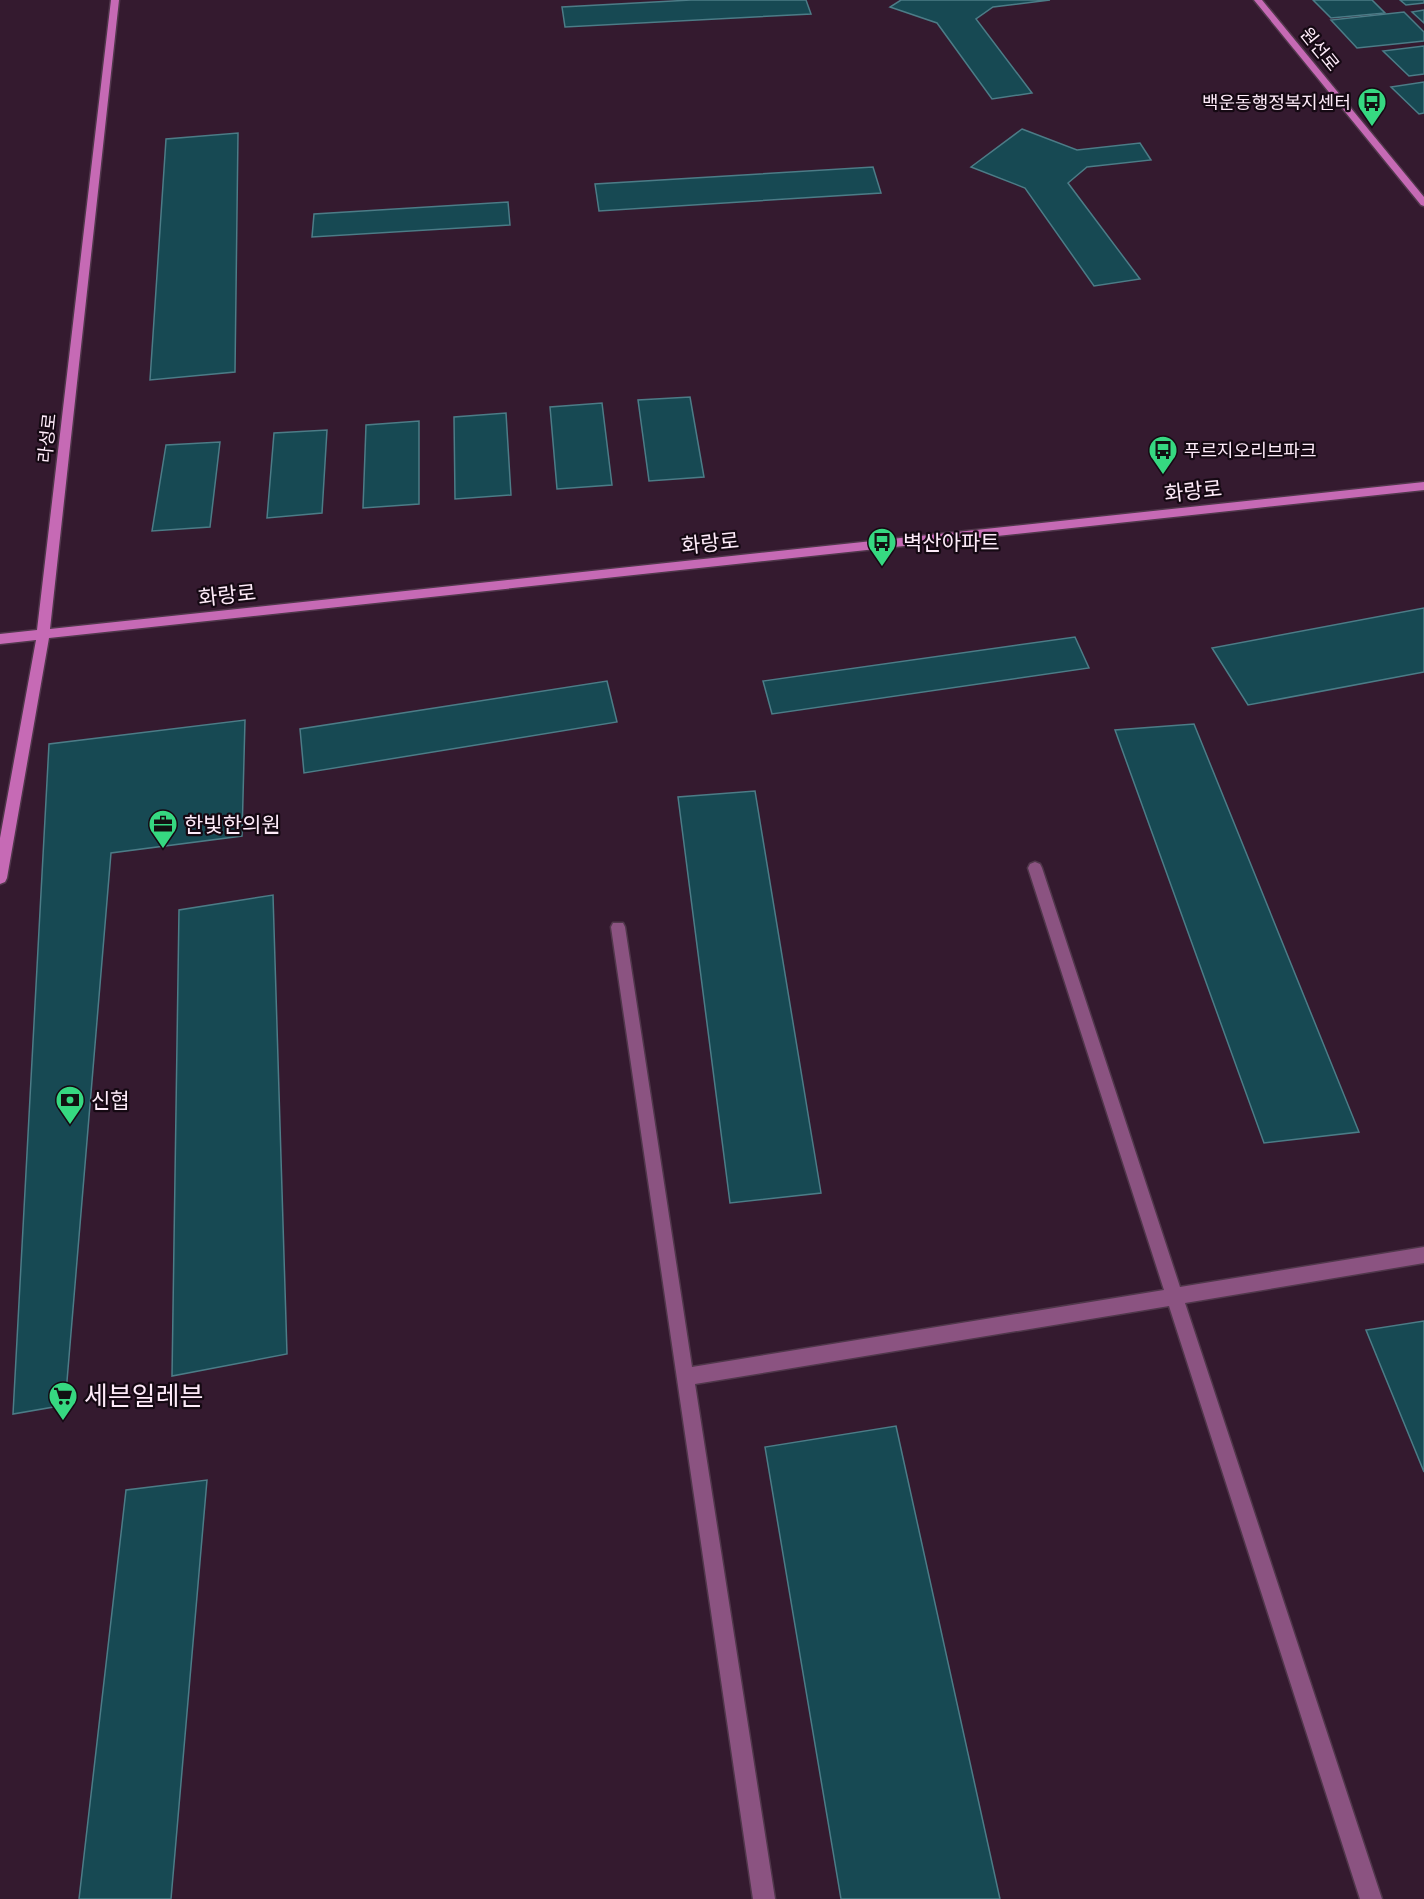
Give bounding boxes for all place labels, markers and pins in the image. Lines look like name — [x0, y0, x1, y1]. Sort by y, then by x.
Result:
bus stop icon: 백운동행정복지센터 — [1356, 86, 1388, 128]
place label: 백운동행정복지센터 — [1202, 92, 1351, 113]
bus stop icon: 푸르지오리브파크 — [1147, 434, 1179, 476]
place label: 푸르지오리브파크 — [1184, 440, 1316, 461]
bus stop icon: 벽산아파트 — [866, 526, 898, 568]
place label: 벽산아파트 — [903, 530, 1000, 555]
office icon: 한빛한의원 — [147, 808, 179, 850]
place label: 한빛한의원 — [184, 812, 281, 837]
bank icon: 신협 — [54, 1084, 86, 1126]
place label: 신협 — [91, 1088, 130, 1113]
supermarket icon: 세븐일레븐 — [47, 1380, 79, 1422]
place label: 세븐일레븐 — [84, 1381, 204, 1411]

